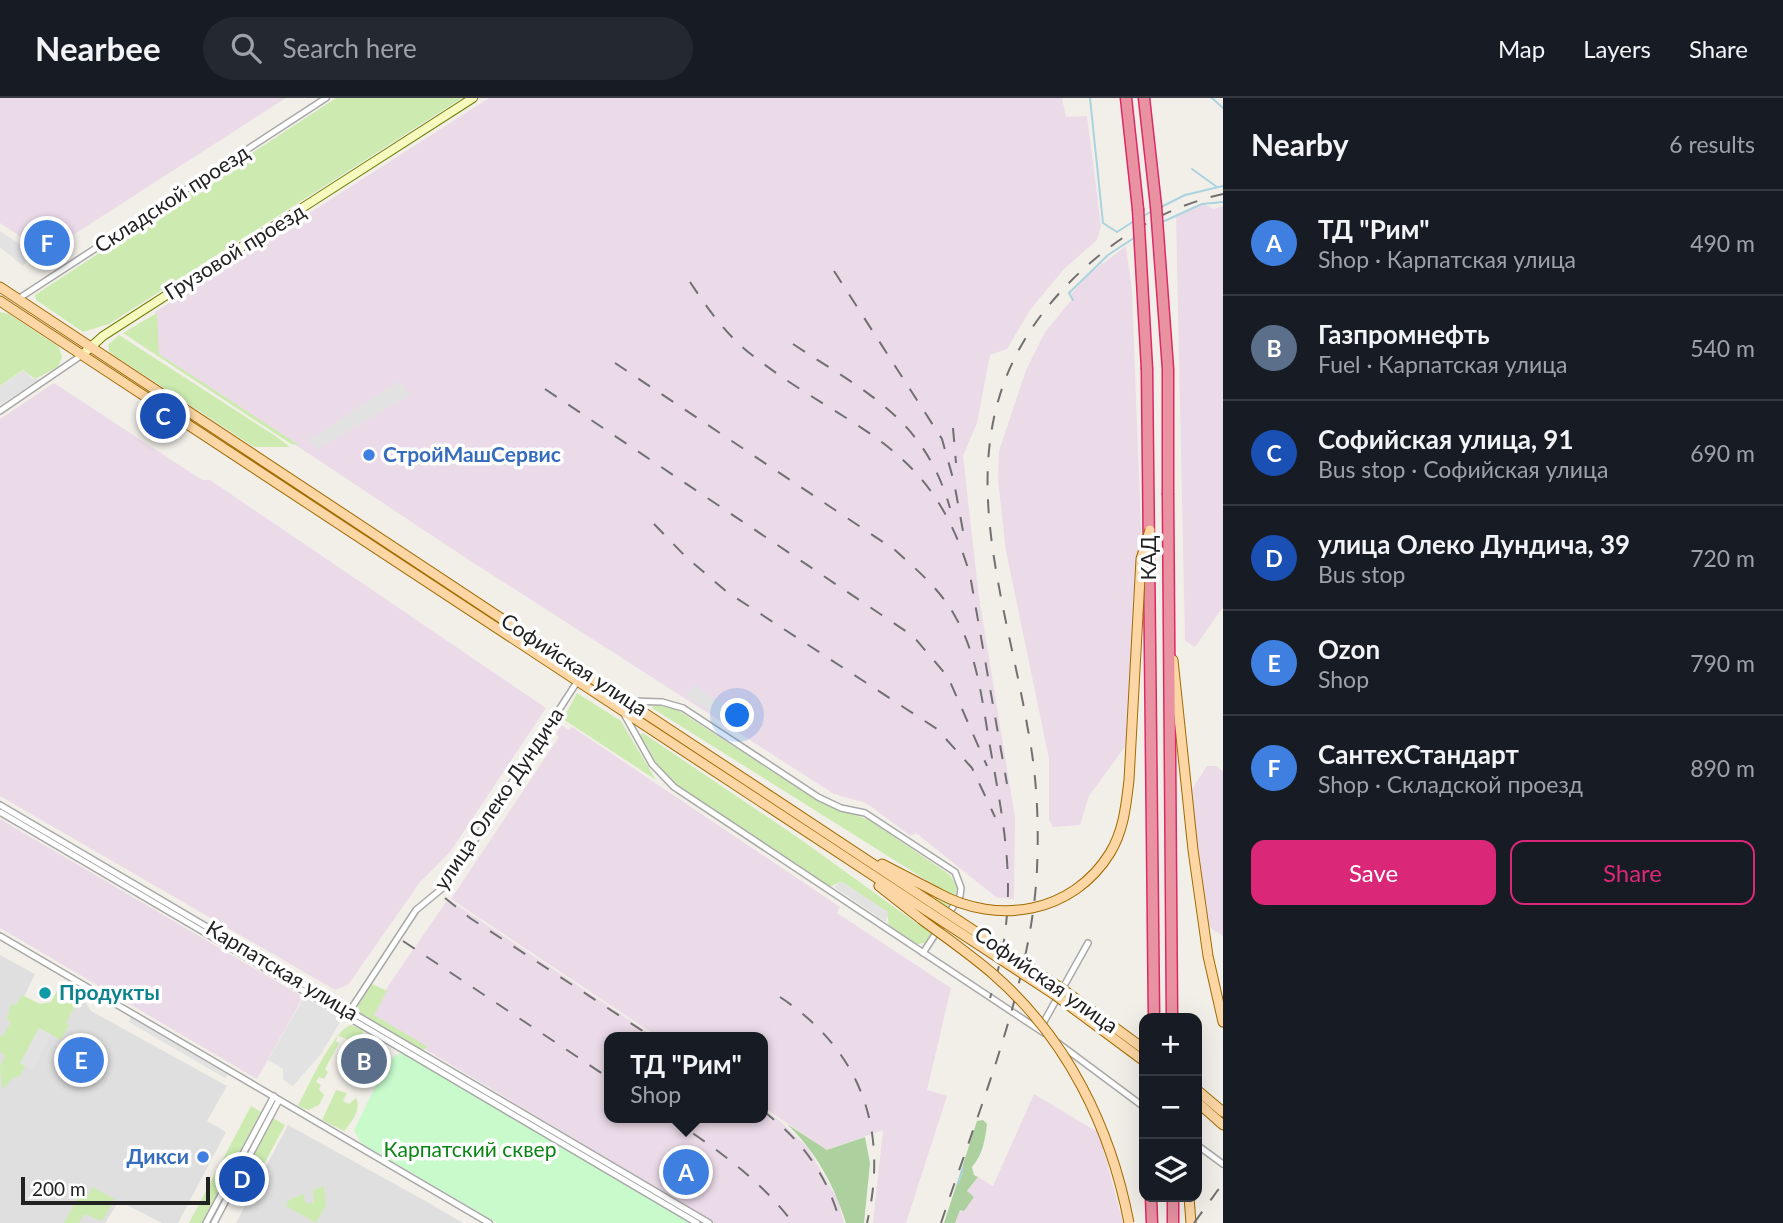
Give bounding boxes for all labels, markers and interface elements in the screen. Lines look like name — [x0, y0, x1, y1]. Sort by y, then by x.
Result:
search box — [203, 17, 693, 80]
text: Nearbee — [35, 28, 161, 68]
icon: search — [227, 29, 265, 67]
text: Search here — [283, 32, 417, 64]
text: Map — [1498, 34, 1545, 63]
text: Layers — [1583, 34, 1651, 63]
text: Share — [1689, 34, 1748, 63]
text: Nearby — [1251, 126, 1349, 162]
text: 6 results — [1669, 130, 1755, 158]
street label: Складской проезд — [89, 138, 253, 257]
street label: Грузовой проезд — [159, 197, 309, 304]
text: ТД "Рим" — [1318, 213, 1430, 245]
pin: F — [24, 217, 70, 269]
text: A — [1266, 229, 1282, 257]
text: 490 m — [1690, 229, 1755, 257]
text: Shop · Карпатская улица — [1318, 245, 1576, 273]
text: Газпромнефть — [1318, 318, 1490, 350]
text: B — [1266, 334, 1282, 362]
text: 540 m — [1690, 334, 1755, 362]
text: Fuel · Карпатская улица — [1318, 350, 1567, 378]
pin: C — [140, 390, 186, 442]
text: Софийская улица, 91 — [1318, 423, 1574, 455]
text: C — [1266, 439, 1282, 467]
text: 690 m — [1690, 439, 1755, 467]
place label: СтройМашСервис — [383, 441, 561, 466]
marker: СтройМашСервис — [361, 447, 377, 463]
text: Bus stop · Софийская улица — [1318, 455, 1608, 483]
text: улица Олеко Дундича, 39 — [1318, 528, 1630, 560]
street label: КАД — [1135, 535, 1160, 581]
text: D — [1265, 544, 1283, 572]
text: 720 m — [1690, 544, 1755, 572]
text: Bus stop — [1318, 560, 1405, 588]
street label: Софийская улица — [497, 607, 653, 720]
text: Ozon — [1318, 633, 1380, 665]
text: E — [1267, 649, 1281, 677]
text: 790 m — [1690, 649, 1755, 677]
text: Shop — [1318, 665, 1369, 693]
your location — [720, 698, 754, 732]
street label: улица Олеко Дундича — [427, 702, 568, 894]
text: СантехСтандарт — [1318, 738, 1519, 770]
text: F — [1267, 754, 1281, 782]
text: 890 m — [1690, 754, 1755, 782]
text: Shop · Складской проезд — [1318, 770, 1583, 798]
button: Save — [1251, 840, 1496, 905]
button: Share — [1510, 840, 1755, 905]
street label: Карпатская улица — [202, 915, 363, 1025]
street label: Софийская улица — [970, 920, 1123, 1038]
place label: Продукты — [59, 979, 160, 1004]
marker: Продукты — [37, 985, 53, 1001]
map controls — [1139, 1013, 1202, 1202]
button: + — [1139, 1013, 1202, 1076]
popup — [604, 1032, 768, 1123]
pin: E — [58, 1034, 104, 1086]
pin: B — [341, 1035, 387, 1087]
text: ТД "Рим" — [630, 1048, 742, 1080]
button: − — [1139, 1076, 1202, 1139]
text: Shop — [630, 1080, 681, 1108]
park label: Карпатский сквер — [384, 1136, 556, 1161]
button: layers — [1139, 1139, 1202, 1202]
place label: Дикси — [127, 1143, 189, 1168]
pin: A — [663, 1146, 709, 1198]
marker: Дикси — [195, 1149, 211, 1165]
pin: D — [219, 1153, 265, 1205]
scale bar — [21, 1174, 210, 1206]
text: 200 m — [32, 1177, 86, 1200]

